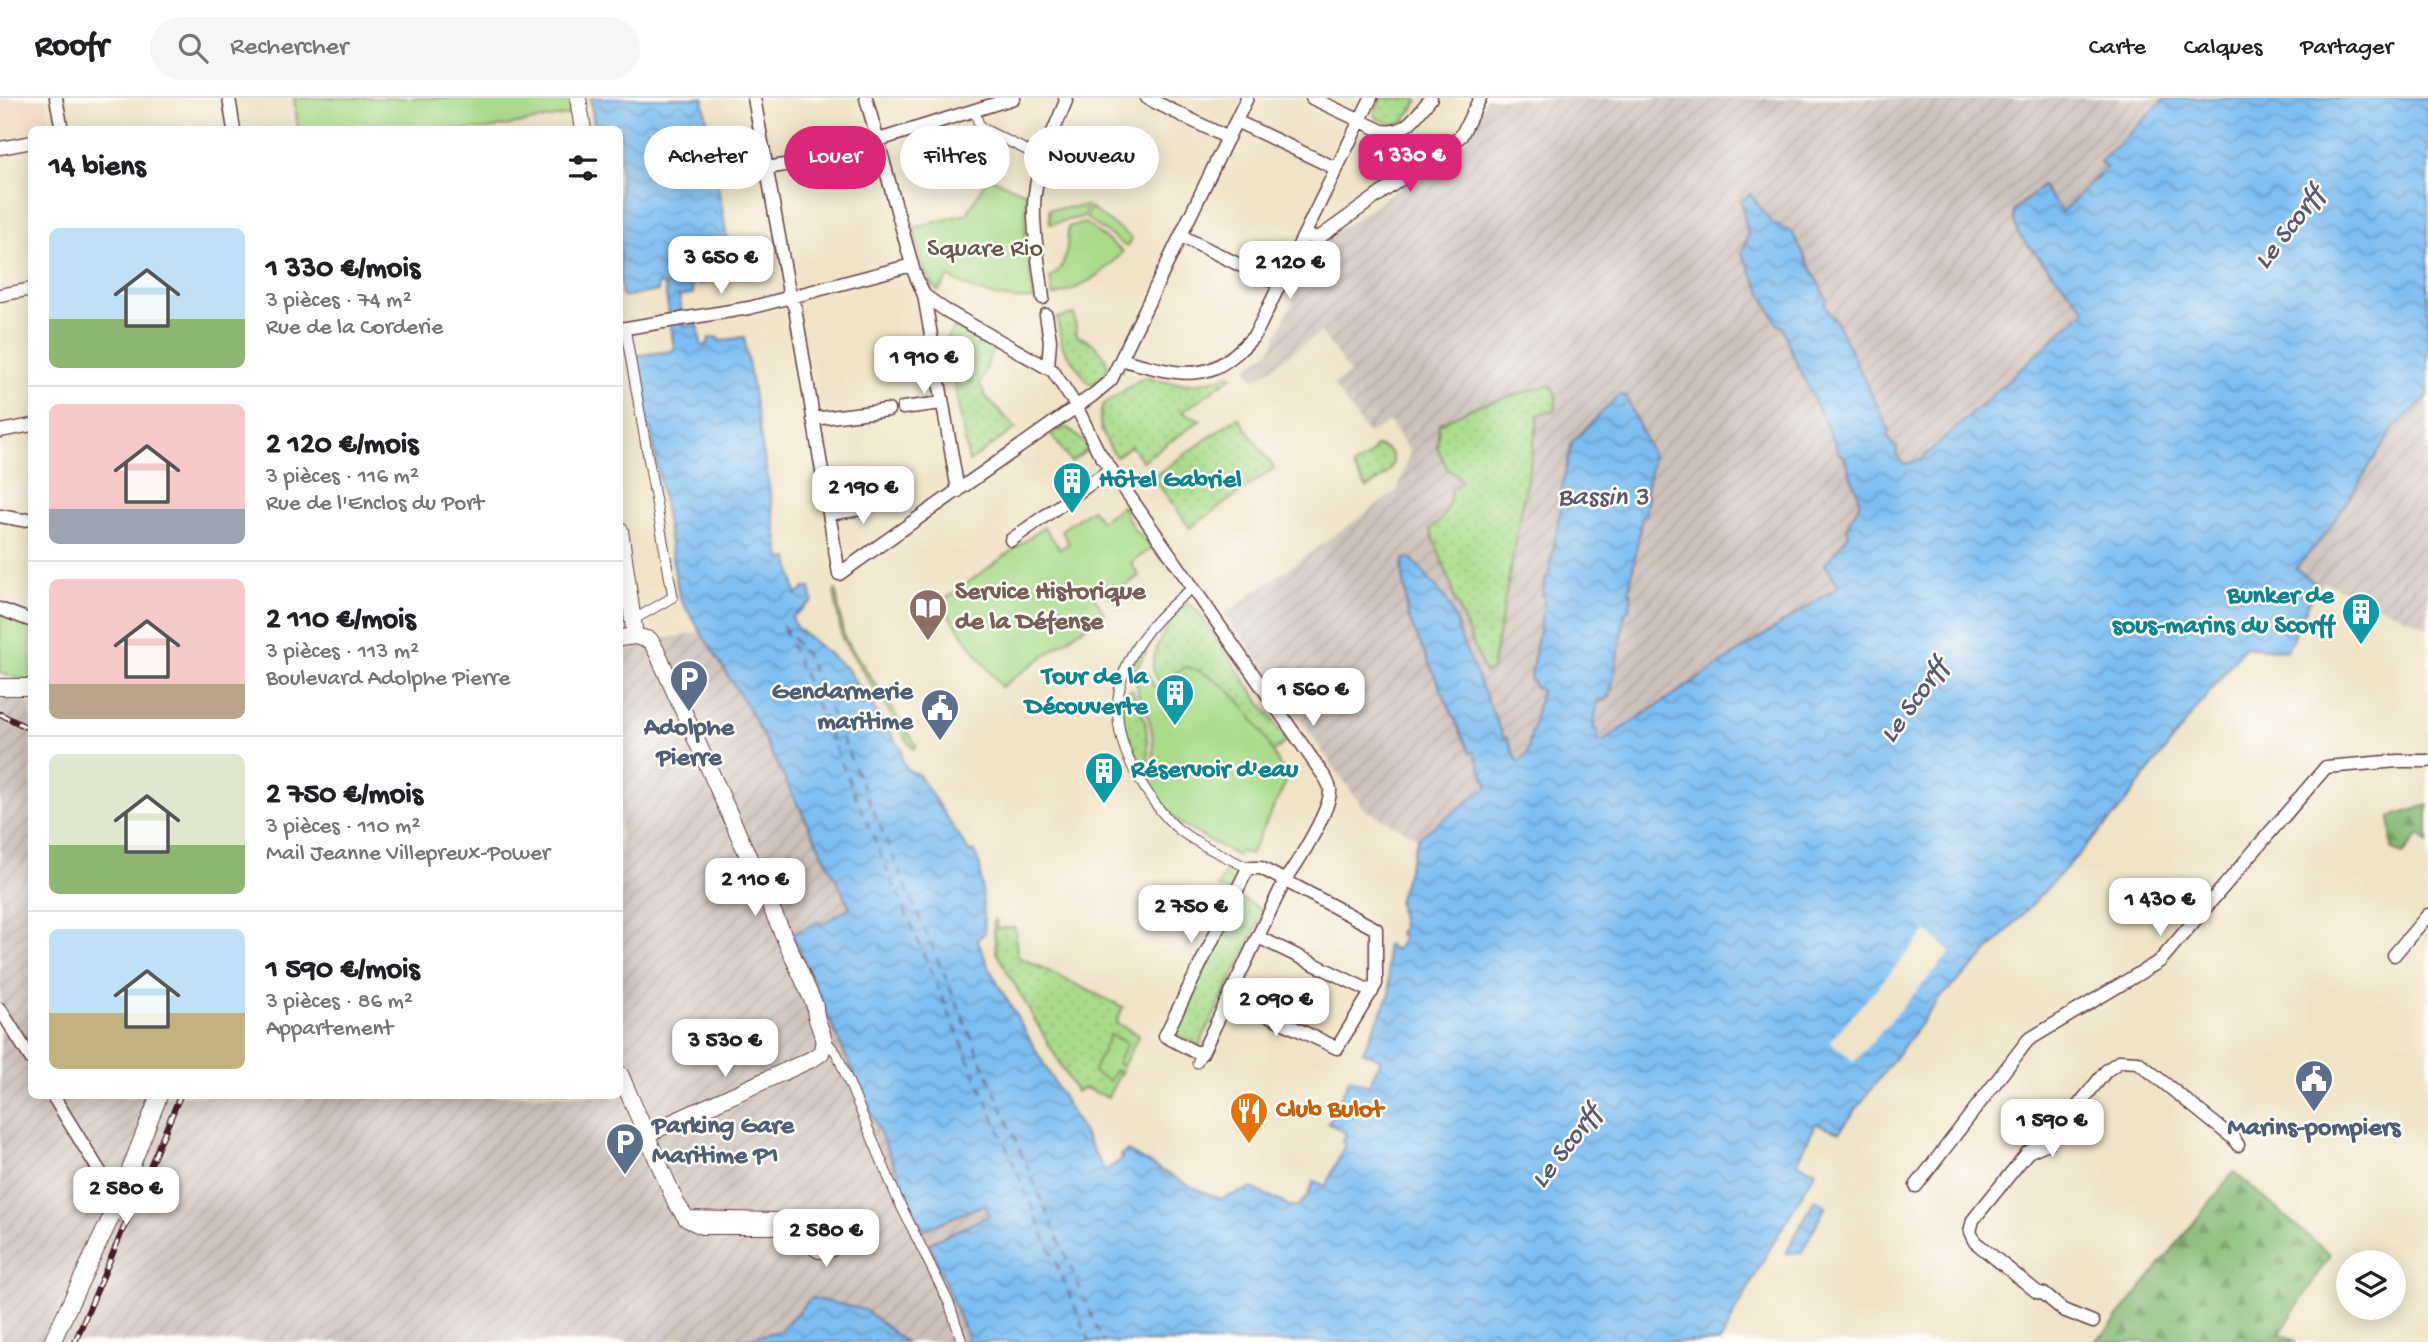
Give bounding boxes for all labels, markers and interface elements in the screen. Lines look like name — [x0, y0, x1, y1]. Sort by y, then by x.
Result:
search box — [150, 17, 640, 80]
text: Roofr — [35, 29, 108, 67]
icon: search — [174, 29, 212, 67]
text: Rechercher — [230, 33, 348, 64]
text: Carte — [2089, 34, 2146, 63]
text: Calques — [2184, 34, 2262, 63]
text: Partager — [2300, 34, 2393, 63]
chip: Acheter — [644, 126, 770, 189]
chip: Louer — [784, 126, 886, 189]
chip: Filtres — [900, 126, 1010, 189]
chip: Nouveau — [1024, 126, 1159, 189]
pin: 1 330 € — [1345, 134, 1475, 194]
text: 1 330 € — [1375, 143, 1445, 170]
icon: filters — [564, 149, 602, 187]
text: 14 biens — [49, 151, 146, 186]
water label: Le Scorff — [2248, 178, 2335, 277]
park label: Square Rio — [927, 235, 1043, 266]
pin: 3 650 € — [656, 236, 786, 296]
pin: 2 120 € — [1225, 242, 1355, 301]
text: 3 650 € — [684, 245, 758, 272]
text: 2 120 € — [1255, 250, 1325, 277]
text: 1 330 €/mois — [266, 253, 420, 288]
icon: home — [105, 256, 189, 340]
text: 3 pièces · 74 m² — [266, 288, 412, 315]
text: Rue de la Corderie — [266, 315, 443, 342]
pin: 1 910 € — [859, 336, 989, 396]
text: 1 910 € — [890, 345, 958, 372]
text: 2 120 €/mois — [266, 429, 418, 464]
icon: home — [105, 432, 189, 516]
building icon: Hôtel Gabriel — [1051, 460, 1093, 515]
text: 3 pièces · 116 m² — [266, 464, 419, 491]
pin: 2 190 € — [798, 466, 928, 526]
place label: Hôtel Gabriel — [1099, 466, 1242, 497]
text: 2 190 € — [828, 475, 898, 502]
water label: Bassin 3 — [1557, 482, 1649, 515]
text: Rue de l'Enclos du Port — [266, 491, 484, 518]
place label: Service Historique de la Défense — [955, 578, 1147, 639]
place label: Bunker de sous-marins du Scorff — [2112, 582, 2337, 643]
library icon: Service Historique de la Défense — [907, 587, 949, 642]
building icon: Bunker de sous-marins du Scorff — [2340, 591, 2382, 646]
text: 2 110 €/mois — [266, 604, 416, 639]
icon: home — [105, 607, 189, 691]
text: 3 pièces · 113 m² — [266, 639, 419, 666]
water label: Le Scorff — [1874, 650, 1959, 750]
parking icon: Adolphe Pierre — [668, 658, 710, 713]
place label: Tour de la Découverte — [1023, 663, 1150, 724]
text: Boulevard Adolphe Pierre — [266, 666, 510, 693]
pin: 1 560 € — [1248, 668, 1378, 728]
building icon: Tour de la Découverte — [1154, 672, 1196, 727]
text: 1 560 € — [1278, 677, 1348, 704]
place label: Gendarmerie maritime — [772, 678, 915, 739]
public building icon: Gendarmerie maritime — [919, 687, 961, 742]
place label: Adolphe Pierre — [643, 714, 736, 775]
building icon: Réservoir d'eau — [1083, 750, 1125, 805]
place label: Réservoir d'eau — [1130, 756, 1299, 787]
text: 2 750 €/mois — [266, 779, 423, 814]
icon: home — [105, 782, 189, 866]
text: 3 pièces · 110 m² — [266, 814, 420, 841]
text: Mail Jeanne Villepreux-Power — [266, 841, 550, 868]
pin: 2 110 € — [690, 858, 820, 918]
text: 2 110 € — [721, 867, 789, 894]
pin: 1 430 € — [2095, 878, 2225, 938]
pin: 2 750 € — [1126, 886, 1256, 945]
text: 1 430 € — [2125, 887, 2195, 914]
text: 2 750 € — [1155, 894, 1227, 921]
text: 1 590 €/mois — [266, 954, 420, 989]
icon: home — [105, 957, 189, 1041]
pin: 2 090 € — [1211, 978, 1341, 1038]
text: 2 090 € — [1239, 987, 1313, 1014]
text: 3 pièces · 86 m² — [266, 989, 413, 1016]
text: Appartement — [266, 1016, 393, 1043]
pin: 3 530 € — [660, 1020, 790, 1079]
text: 3 530 € — [688, 1028, 762, 1055]
public building icon: Marins-pompiers — [2293, 1058, 2335, 1113]
restaurant icon: Club Bulot — [1228, 1090, 1270, 1145]
place label: Club Bulot — [1276, 1096, 1386, 1127]
water label: Le Scorff — [1525, 1097, 1612, 1196]
pin: 1 590 € — [1987, 1100, 2117, 1159]
text: 1 590 € — [2017, 1108, 2087, 1135]
place label: Parking Gare Maritime P1 — [650, 1112, 796, 1173]
place label: Marins-pompiers — [2228, 1114, 2402, 1145]
parking icon: Parking Gare Maritime P1 — [604, 1121, 646, 1176]
pin: 2 580 € — [61, 1168, 191, 1227]
text: 2 580 € — [89, 1176, 163, 1203]
pin: 2 580 € — [761, 1210, 891, 1269]
text: 2 580 € — [789, 1218, 863, 1245]
map controls — [2336, 1250, 2406, 1320]
button: layers — [2336, 1250, 2406, 1320]

